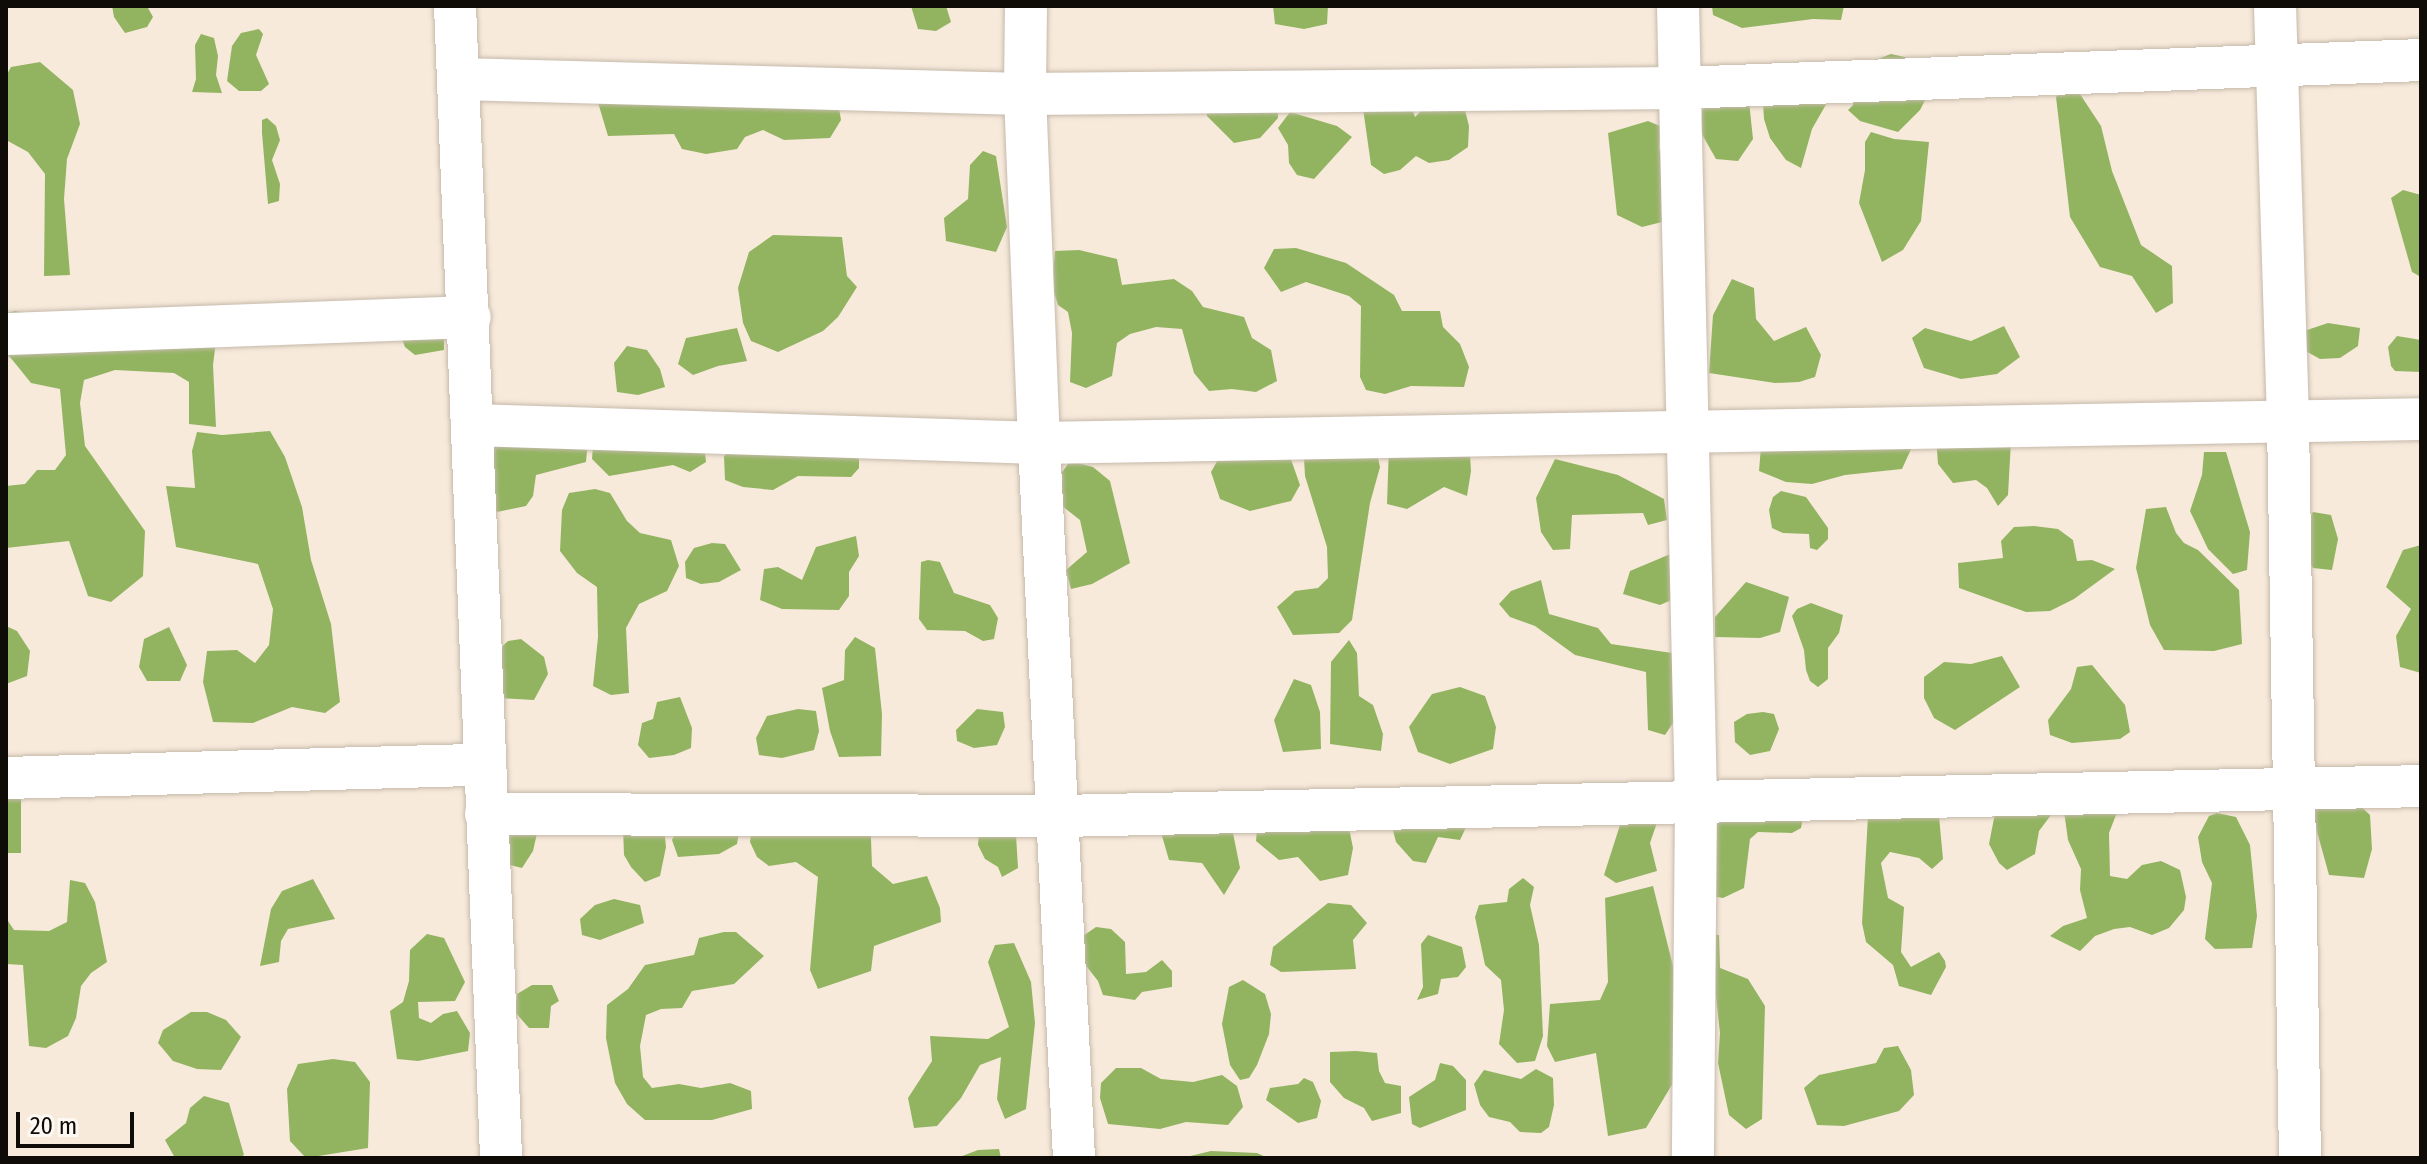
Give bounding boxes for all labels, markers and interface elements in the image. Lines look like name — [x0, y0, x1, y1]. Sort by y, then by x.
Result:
scale bar — [20, 1096, 138, 1146]
text: 20 m — [30, 1112, 77, 1140]

